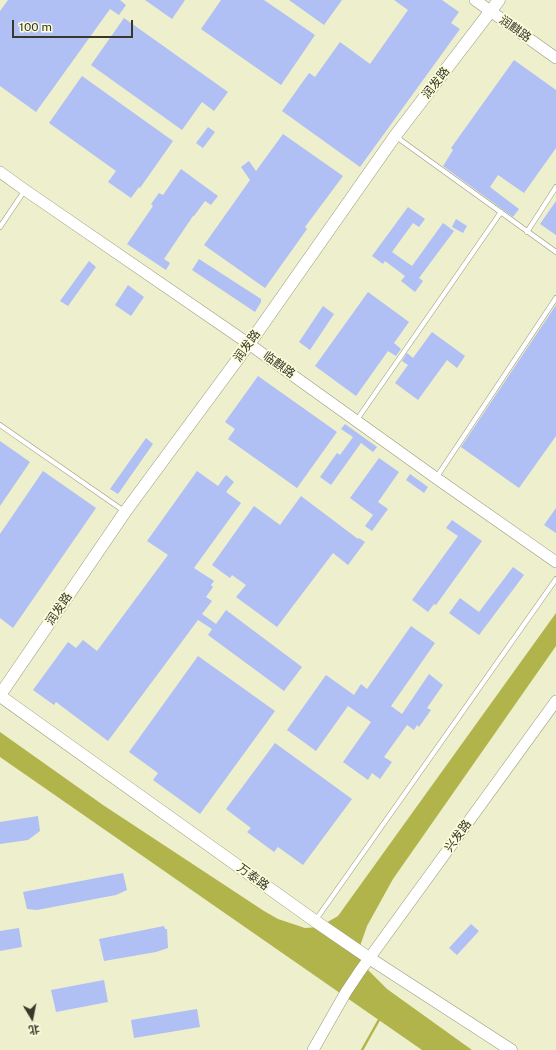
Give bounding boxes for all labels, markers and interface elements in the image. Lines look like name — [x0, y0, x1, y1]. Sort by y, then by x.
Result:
scale bar — [14, 12, 135, 38]
street label: 润麒路 — [496, 13, 534, 45]
text: 100 m — [19, 20, 52, 34]
street label: 润发路 — [419, 64, 453, 102]
street label: 润发路 — [231, 327, 263, 365]
street label: 临麒路 — [260, 349, 298, 381]
street label: 润发路 — [43, 590, 75, 628]
street label: 兴发路 — [442, 817, 474, 855]
street label: 万泰路 — [234, 861, 272, 893]
north arrow — [12, 998, 52, 1038]
text: 北 — [28, 1023, 41, 1037]

